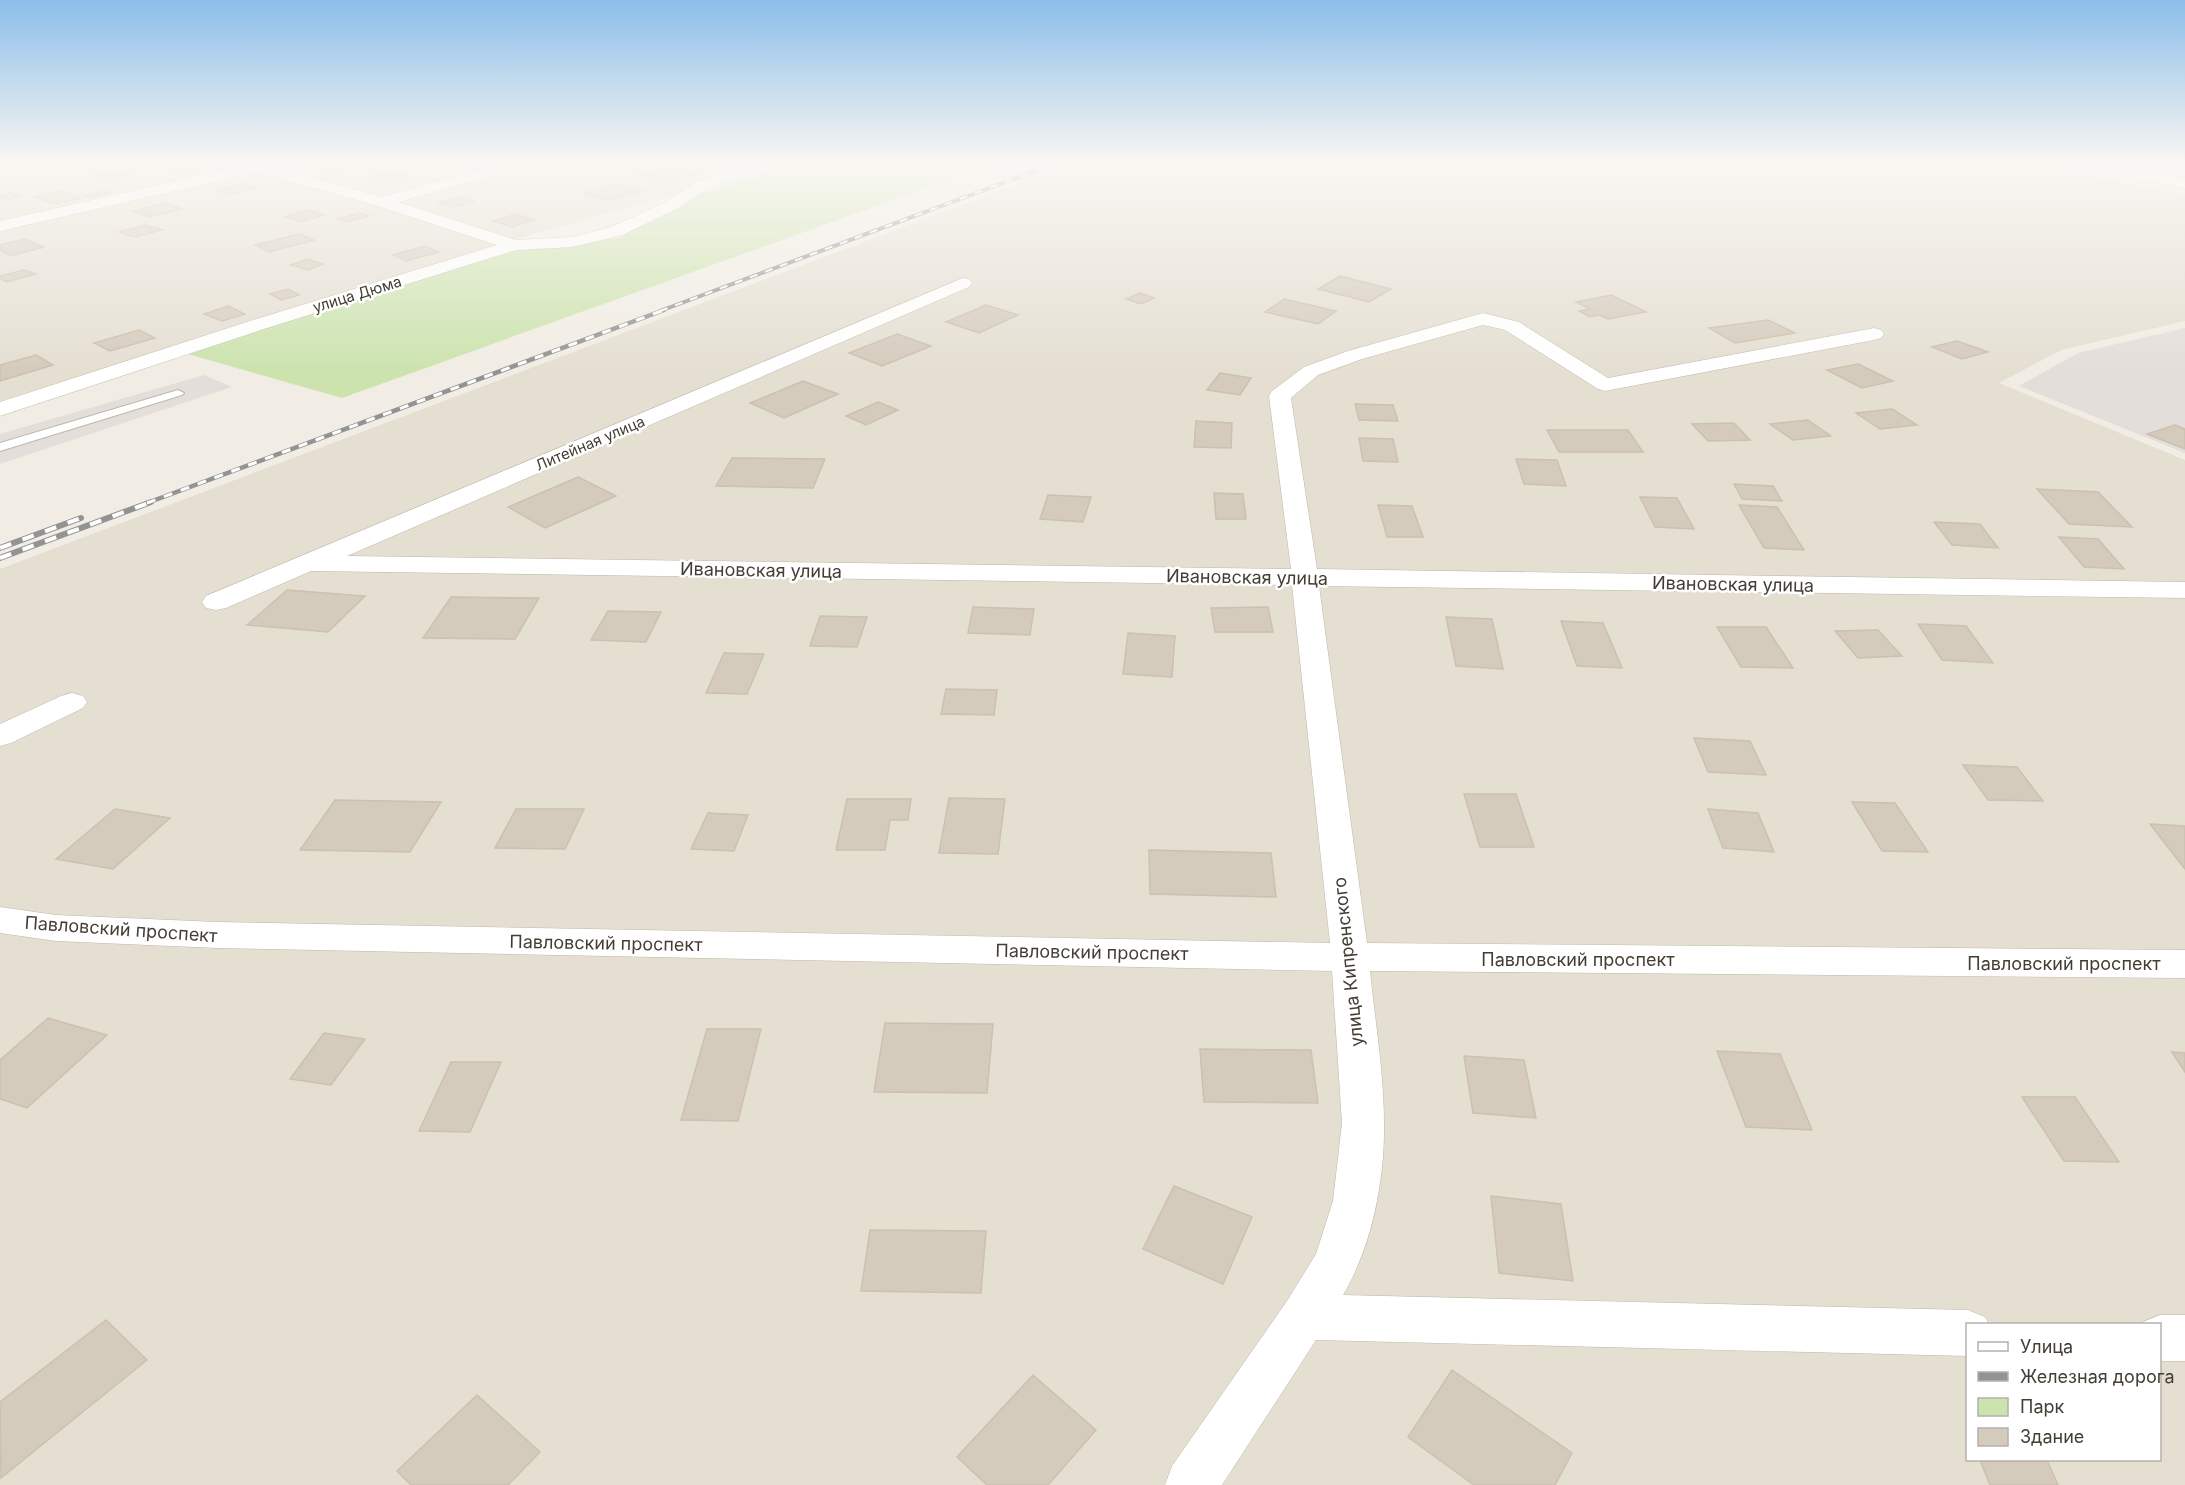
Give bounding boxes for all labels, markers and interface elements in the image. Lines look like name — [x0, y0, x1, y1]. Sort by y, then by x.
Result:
street label: улица Дюма — [310, 272, 404, 316]
street label: Литейная улица — [532, 411, 648, 475]
street label: Ивановская улица — [680, 558, 842, 582]
street label: Ивановская улица — [1166, 565, 1328, 589]
street label: Ивановская улица — [1652, 572, 1814, 596]
street label: улица Кипренского — [1329, 876, 1367, 1048]
street label: Павловский проспект — [24, 912, 219, 946]
street label: Павловский проспект — [509, 931, 703, 955]
street label: Павловский проспект — [995, 940, 1189, 964]
street label: Павловский проспект — [1481, 949, 1675, 970]
street label: Павловский проспект — [1967, 953, 2161, 974]
legend — [1966, 1323, 2161, 1461]
text: Улица — [2020, 1336, 2073, 1357]
text: Железная дорога — [2020, 1366, 2175, 1387]
text: Парк — [2020, 1396, 2065, 1417]
text: Здание — [2020, 1426, 2084, 1447]

